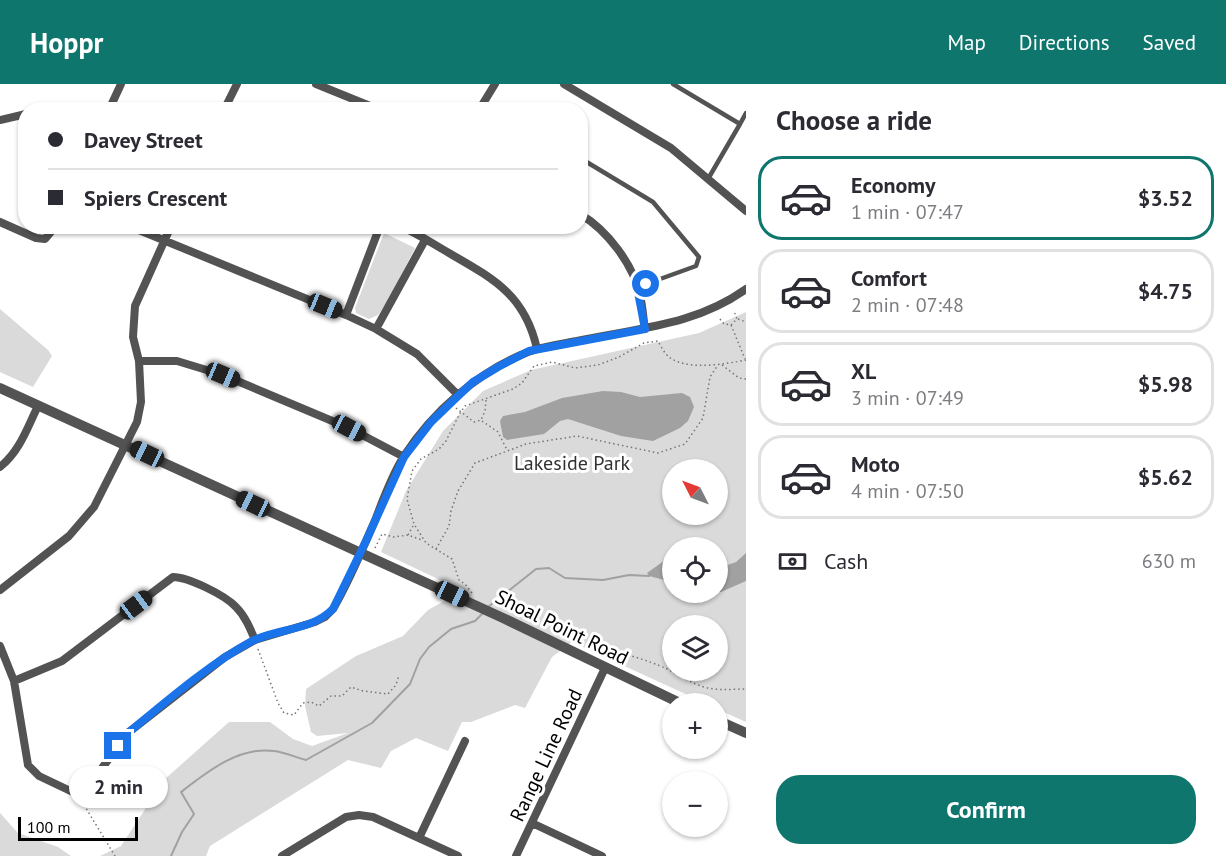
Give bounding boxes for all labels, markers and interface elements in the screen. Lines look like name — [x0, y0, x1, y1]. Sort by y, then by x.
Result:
text: Hoppr — [30, 24, 103, 61]
text: Map — [947, 29, 986, 56]
text: Directions — [1019, 29, 1110, 56]
text: Saved — [1143, 29, 1196, 56]
text: Choose a ride — [776, 103, 932, 137]
text: Davey Street — [84, 126, 203, 154]
icon: car — [779, 171, 833, 225]
text: Economy — [851, 171, 935, 199]
text: Spiers Crescent — [84, 184, 227, 212]
text: $3.52 — [1138, 184, 1193, 212]
text: 1 min · 07:47 — [851, 199, 964, 225]
icon: car — [779, 264, 833, 318]
text: Comfort — [851, 264, 927, 292]
route start — [632, 270, 659, 297]
text: $4.75 — [1138, 277, 1193, 305]
car — [305, 291, 345, 321]
text: 2 min · 07:48 — [851, 292, 964, 318]
icon: car — [779, 357, 833, 411]
text: XL — [851, 357, 876, 385]
car — [203, 360, 243, 390]
text: $5.98 — [1138, 370, 1193, 398]
text: 3 min · 07:49 — [851, 385, 964, 411]
car — [329, 412, 369, 444]
car — [127, 438, 167, 470]
park label: Lakeside Park — [514, 450, 631, 476]
icon: car — [779, 450, 833, 504]
text: Moto — [851, 450, 900, 478]
north arrow — [662, 459, 728, 525]
map controls — [662, 459, 728, 837]
text: $5.62 — [1138, 463, 1193, 491]
text: 4 min · 07:50 — [851, 478, 964, 504]
car — [233, 488, 273, 520]
button: locate — [662, 537, 728, 603]
icon: cash — [776, 545, 809, 578]
text: Cash — [824, 547, 868, 575]
text: 630 m — [1142, 548, 1196, 574]
car — [432, 578, 472, 610]
street label: Shoal Point Road — [491, 583, 633, 671]
car — [116, 587, 156, 623]
button: layers — [662, 615, 728, 681]
street label: Range Line Road — [504, 685, 588, 825]
button: + — [662, 693, 728, 759]
route end — [104, 732, 131, 759]
callout: 2 min — [68, 767, 168, 809]
button: − — [662, 771, 728, 837]
text: 2 min — [94, 774, 143, 800]
button: Confirm — [776, 775, 1196, 844]
scale bar — [18, 814, 138, 842]
text: 100 m — [27, 817, 70, 837]

